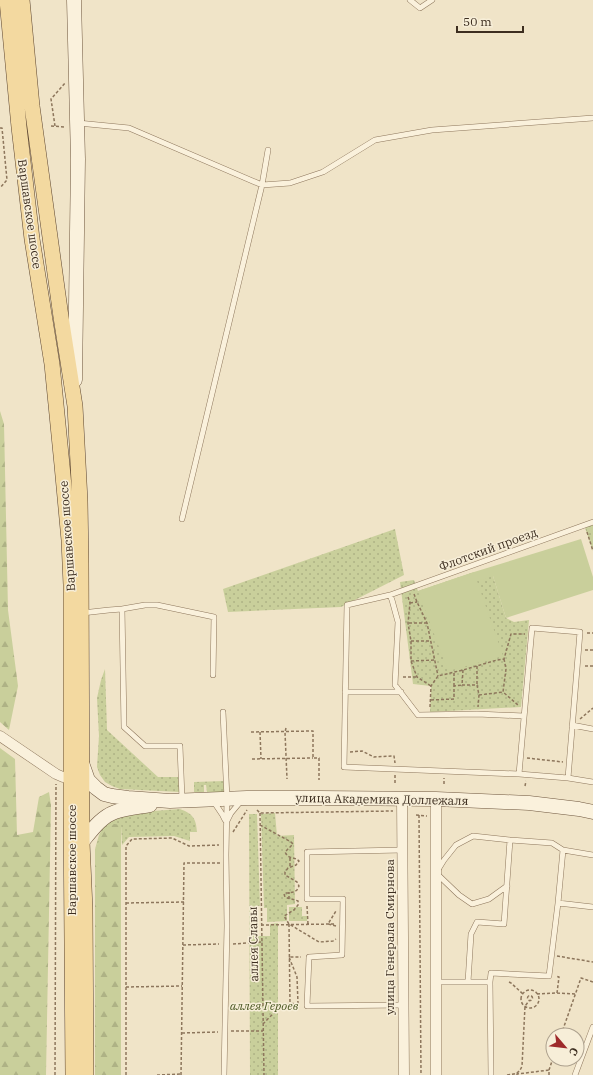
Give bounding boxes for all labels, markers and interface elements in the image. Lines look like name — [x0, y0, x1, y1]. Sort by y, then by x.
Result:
scale bar — [457, 8, 523, 34]
text: 50 m — [463, 14, 492, 29]
street label: Варшавское шоссе — [15, 158, 45, 270]
street label: Варшавское шоссе — [56, 480, 78, 592]
street label: Флотский проезд — [437, 524, 539, 574]
street label: улица Академика Доллежаля — [295, 790, 469, 808]
street label: Варшавское шоссе — [64, 805, 79, 915]
street label: улица Генерала Смирнова — [382, 859, 397, 1015]
street label: аллея Славы — [245, 906, 261, 982]
park label: аллея Героев — [230, 998, 299, 1013]
north arrow — [545, 1027, 585, 1067]
text: С — [566, 1045, 582, 1058]

